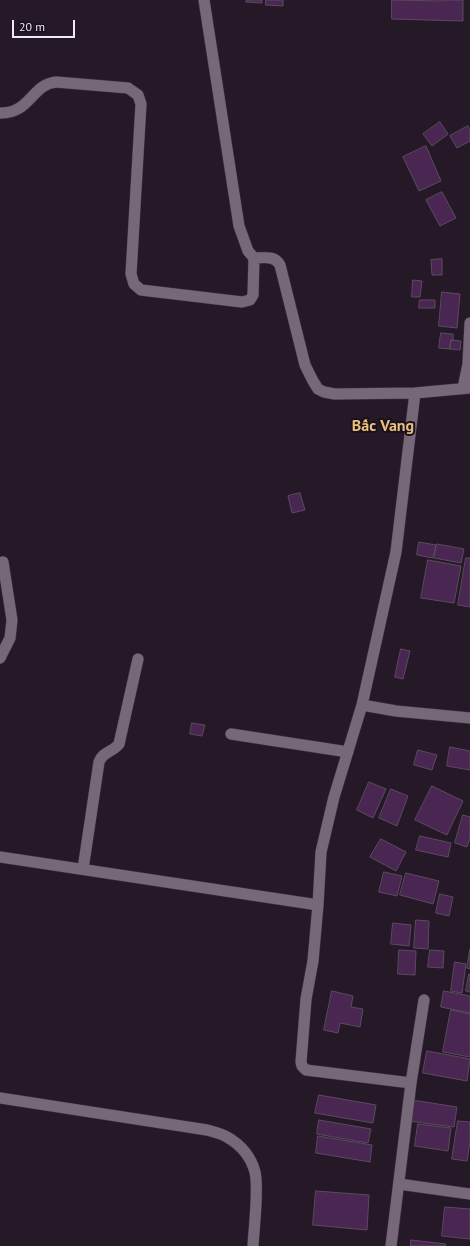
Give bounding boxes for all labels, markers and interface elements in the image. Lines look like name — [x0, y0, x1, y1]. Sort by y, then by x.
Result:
scale bar — [14, 12, 77, 38]
text: 20 m — [19, 19, 45, 34]
district label: Bấc Vang — [352, 416, 414, 436]

